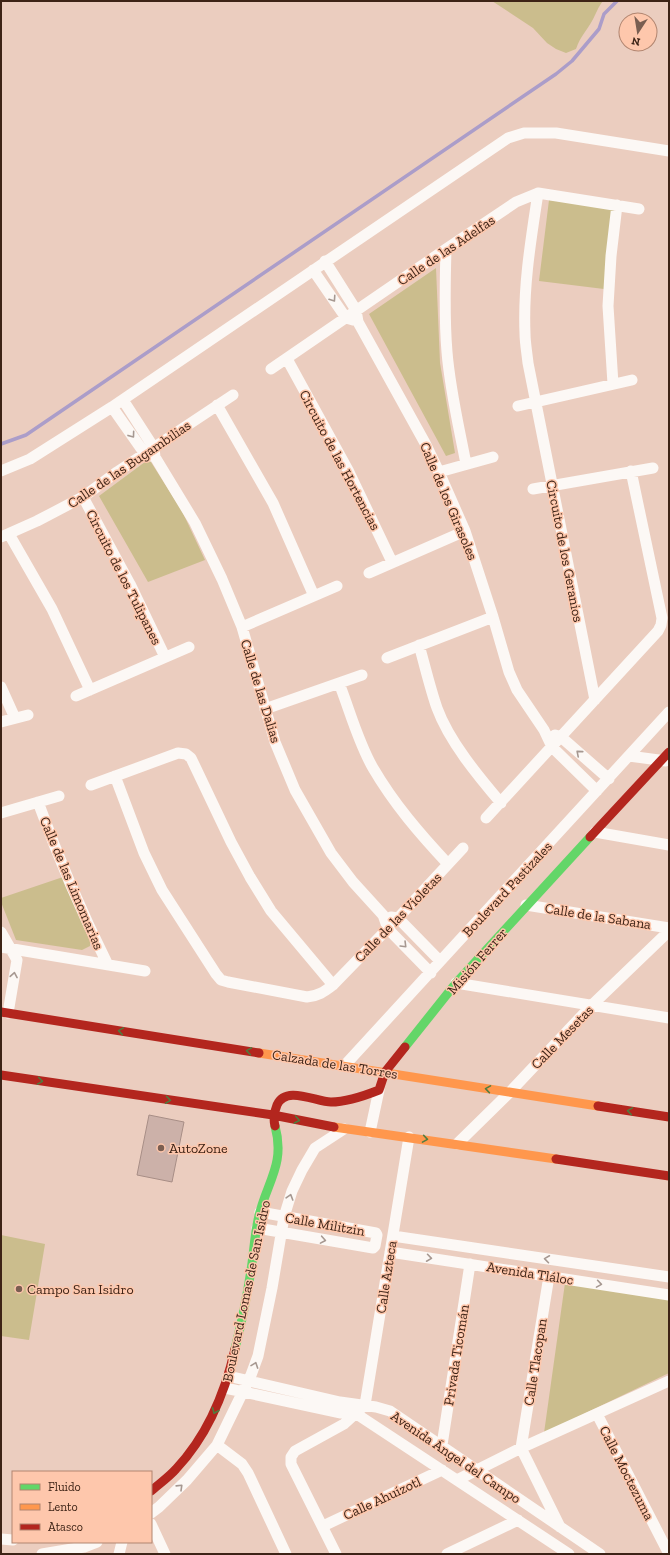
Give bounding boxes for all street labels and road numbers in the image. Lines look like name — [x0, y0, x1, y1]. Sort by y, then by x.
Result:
street label: Calle de las Adelfas — [394, 211, 498, 289]
street label: Circuito de las Hortencias — [295, 387, 384, 533]
street label: Calle de las Bugambilias — [64, 417, 194, 512]
street label: Calle de los Girasoles — [416, 440, 481, 563]
street label: Circuito de los Geranios — [542, 479, 587, 624]
street label: Circuito de los Tulipanes — [82, 507, 165, 648]
street label: Calle de las Dalias — [237, 637, 284, 745]
street label: Calle de las Limomarias — [36, 814, 107, 952]
street label: Boulevard Pastizales — [459, 838, 556, 940]
street label: Calle de las Violetas — [351, 869, 445, 966]
street label: Calle de la Sabana — [544, 900, 653, 933]
street label: Misión Ferrer — [444, 924, 511, 998]
street label: Calle Mesetas — [528, 1002, 597, 1073]
street label: Calzada de las Torres — [271, 1046, 399, 1083]
street label: Boulevard Lomas de San Isidro — [219, 1199, 274, 1383]
street label: Calle Militzin — [284, 1209, 366, 1240]
street label: Calle Azteca — [372, 1239, 401, 1315]
street label: Avenida Tláloc — [485, 1258, 575, 1289]
street label: Privada Ticomán — [440, 1303, 473, 1407]
street label: Calle Tlacopan — [520, 1317, 551, 1407]
street label: Avenida Ángel del Campo — [387, 1408, 524, 1507]
street label: Calle Moctezuma — [595, 1423, 658, 1523]
street label: Calle Ahuízotl — [341, 1473, 424, 1524]

